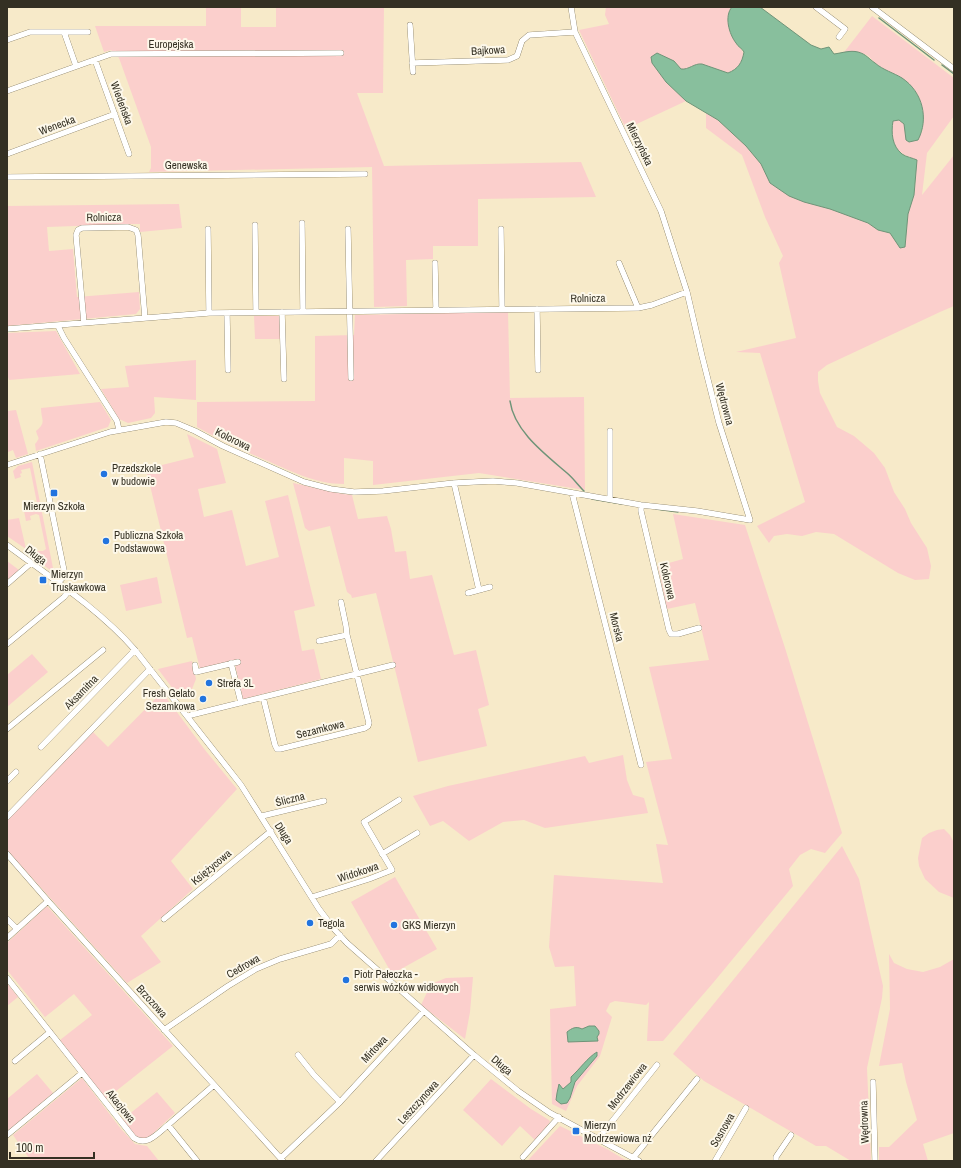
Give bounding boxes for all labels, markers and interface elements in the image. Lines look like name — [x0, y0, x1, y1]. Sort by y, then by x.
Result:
street label: Europejska — [148, 37, 194, 51]
street label: Bajkowa — [471, 42, 505, 58]
street label: Wiedeńska — [108, 79, 136, 127]
street label: Wenecka — [37, 112, 77, 138]
street label: Mierzyńska — [624, 120, 656, 168]
street label: Genewska — [165, 158, 207, 172]
street label: Rolnicza — [86, 210, 122, 224]
street label: Rolnicza — [570, 291, 606, 305]
street label: Wędrowna — [713, 381, 737, 427]
street label: Kolorowa — [213, 424, 253, 454]
place label: Przedszkole w budowie — [112, 461, 161, 488]
marker: Przedszkole w budowie — [99, 469, 109, 479]
marker: Mierzyn Szkoła — [49, 488, 59, 498]
place label: Mierzyn Szkoła — [23, 499, 85, 513]
place label: Publiczna Szkoła Podstawowa — [114, 528, 183, 555]
marker: Publiczna Szkoła Podstawowa — [101, 536, 111, 546]
street label: Długa — [22, 542, 50, 568]
street label: Kolorowa — [657, 561, 679, 601]
place label: Mierzyn Truskawkowa — [51, 567, 106, 594]
marker: Mierzyn Truskawkowa — [38, 575, 48, 585]
street label: Morska — [607, 611, 627, 643]
street label: Aksamitna — [60, 672, 101, 713]
place label: Strefa 3L — [217, 676, 254, 690]
marker: Strefa 3L — [204, 678, 214, 688]
place label: Fresh Gelato Sezamkowa — [143, 686, 195, 713]
marker: Fresh Gelato Sezamkowa — [198, 694, 208, 704]
street label: Sezamkowa — [294, 716, 346, 742]
street label: Śliczna — [274, 789, 306, 809]
street label: Długa — [272, 819, 296, 847]
street label: Księżycowa — [188, 846, 234, 888]
street label: Widokowa — [336, 859, 380, 885]
place label: Tegola — [318, 916, 345, 930]
marker: Tegola — [305, 918, 315, 928]
place label: GKS Mierzyn — [402, 918, 456, 932]
marker: GKS Mierzyn — [389, 920, 399, 930]
street label: Cedrowa — [224, 951, 262, 981]
place label: Piotr Pałeczka - serwis wózków widłowych — [354, 967, 459, 994]
marker: Piotr Pałeczka - serwis wózków widłowych — [341, 975, 351, 985]
street label: Brzozowa — [134, 982, 170, 1020]
street label: Mirtowa — [358, 1032, 390, 1066]
street label: Długa — [488, 1052, 516, 1078]
street label: Modrzewiowa — [604, 1060, 650, 1112]
street label: Leszczynowa — [395, 1077, 441, 1127]
street label: Akacjowa — [103, 1086, 139, 1125]
street label: Wędrowna — [856, 1100, 872, 1144]
street label: Sosnowa — [707, 1110, 737, 1150]
place label: Mierzyn Modrzewiowa nż — [584, 1118, 652, 1145]
marker: Mierzyn Modrzewiowa nż — [571, 1126, 581, 1136]
scale bar — [10, 1134, 94, 1160]
text: 100 m — [16, 1140, 43, 1156]

